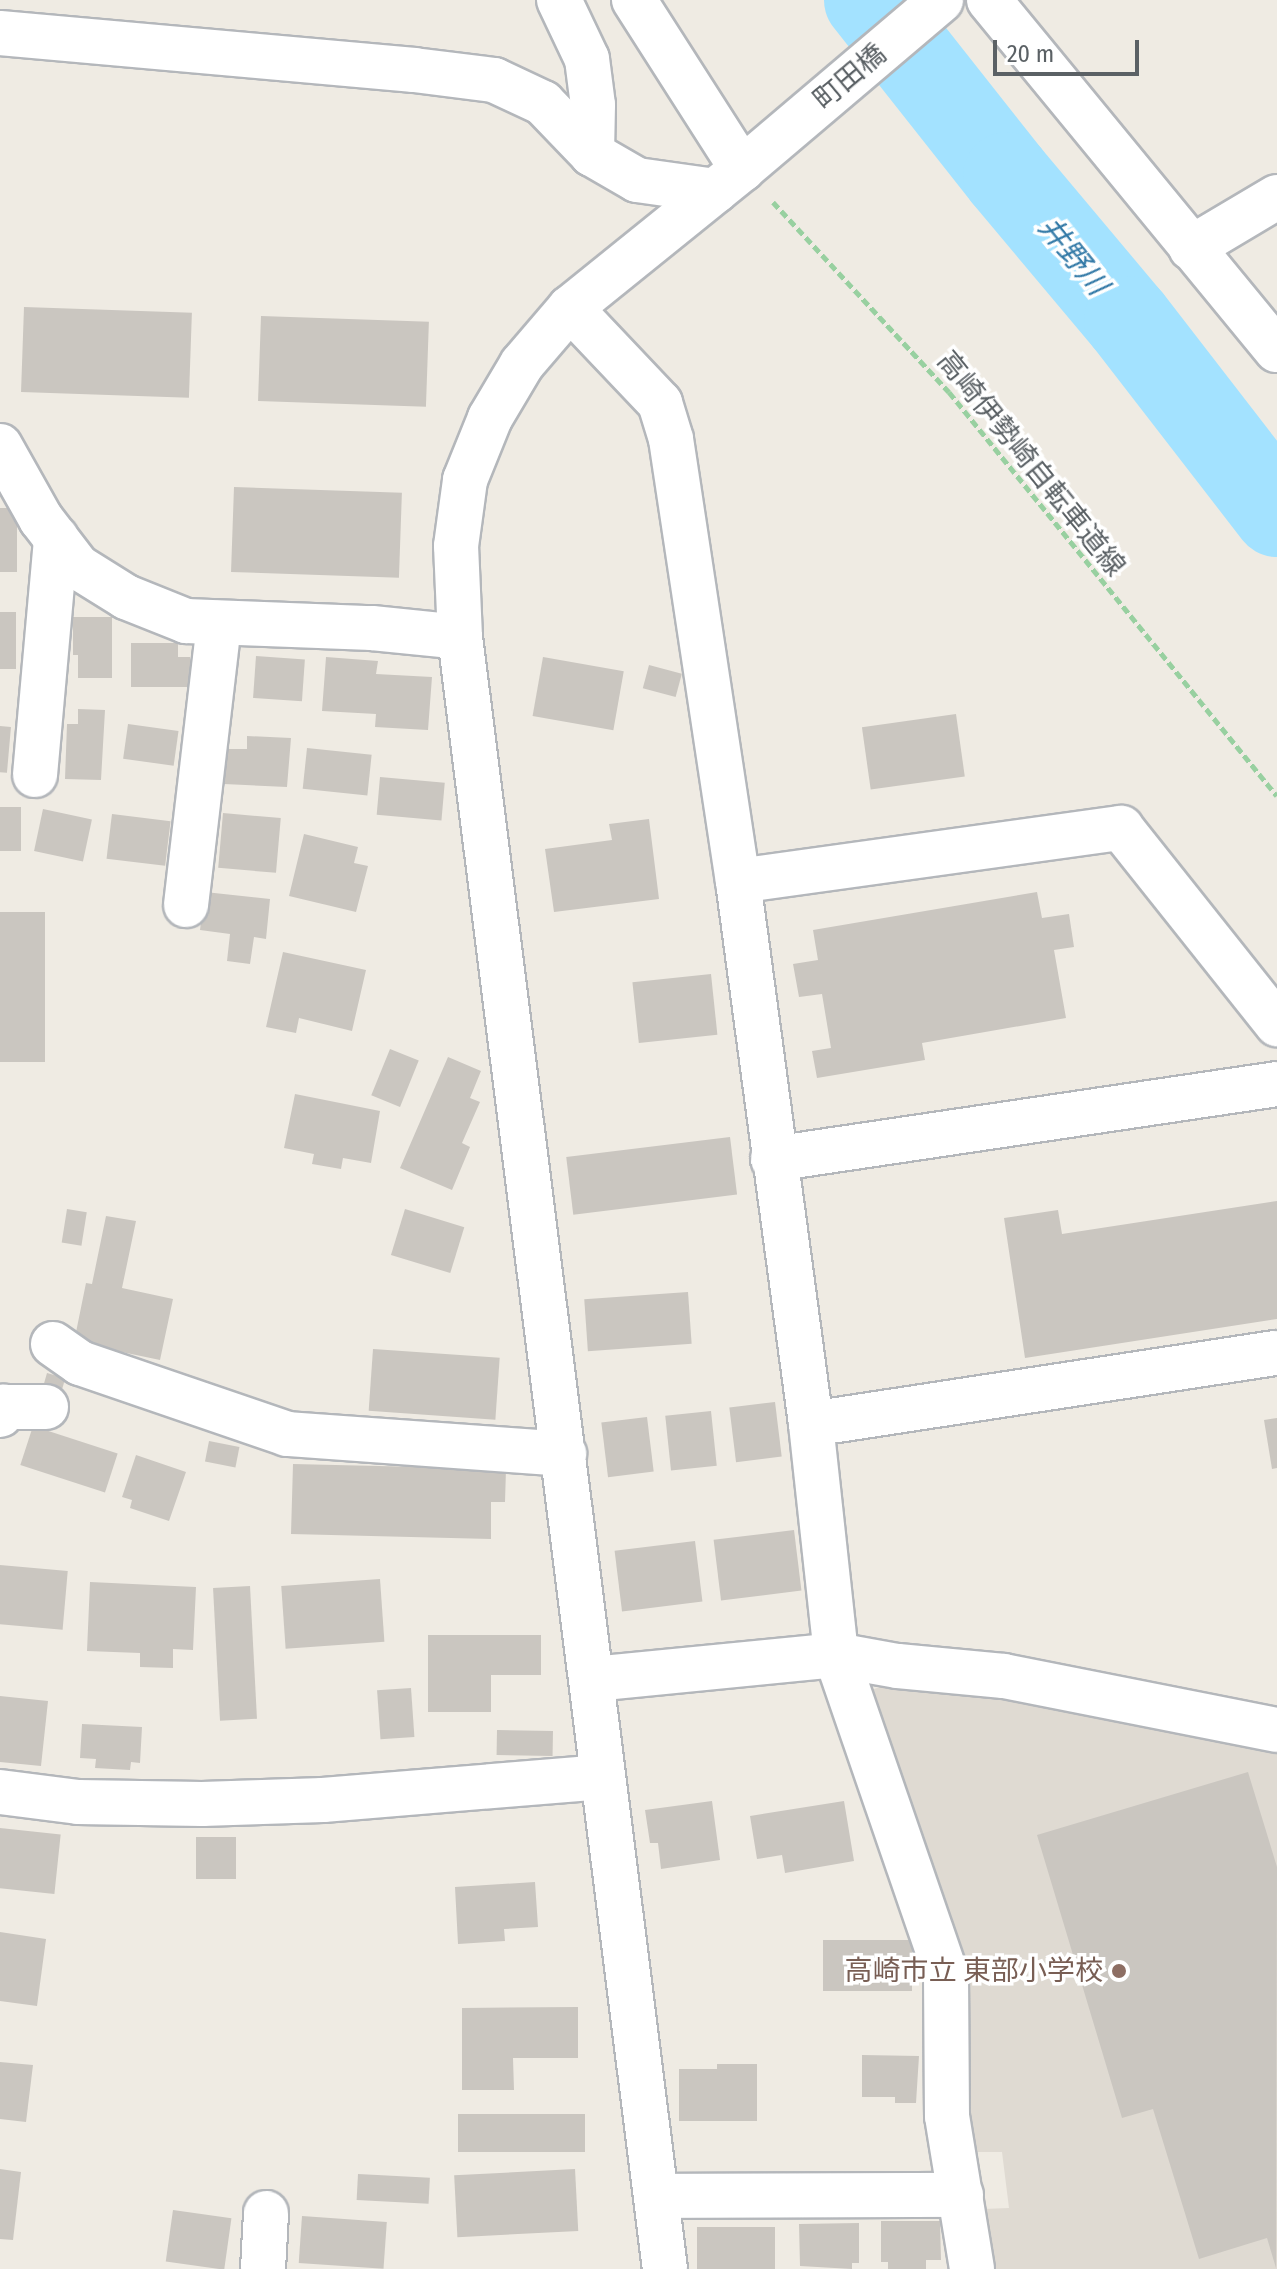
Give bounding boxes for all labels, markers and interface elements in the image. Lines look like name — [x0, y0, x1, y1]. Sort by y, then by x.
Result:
scale bar — [997, 24, 1143, 74]
street label: 町田橋 — [807, 37, 893, 117]
text: 20 m — [1007, 40, 1054, 68]
water label: 井野川 — [1031, 210, 1115, 302]
street label: 高崎伊勢崎自転車道線 — [930, 345, 1132, 583]
place label: 高崎市立 東部小学校 — [844, 1954, 1103, 1988]
marker: 高崎市立 東部小学校 — [1110, 1962, 1128, 1980]

